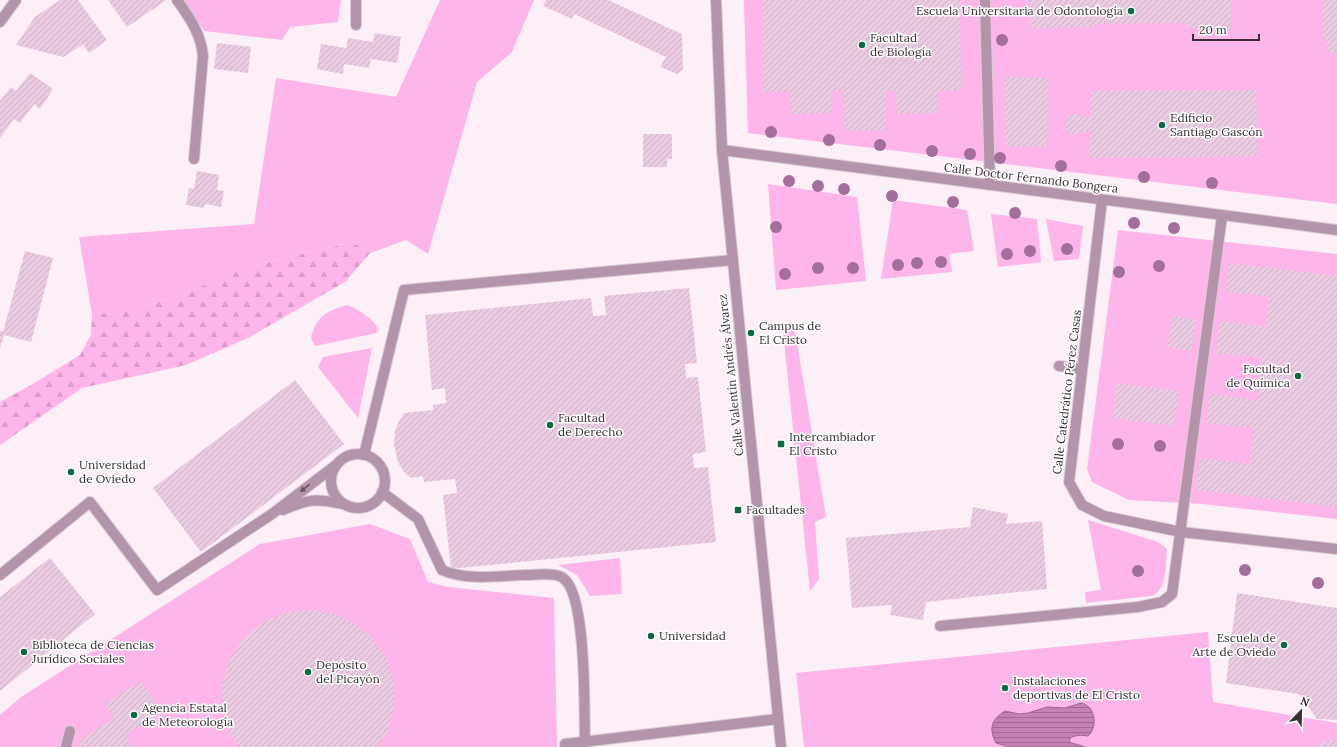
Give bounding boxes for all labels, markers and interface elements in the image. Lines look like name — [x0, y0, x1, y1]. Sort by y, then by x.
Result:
place label: Escuela Universitaria de Odontología — [916, 3, 1123, 18]
marker: Escuela Universitaria de Odontología — [1126, 6, 1136, 16]
scale bar — [1193, 16, 1259, 42]
text: 20 m — [1199, 22, 1227, 37]
place label: Facultad de Biología — [870, 30, 931, 59]
marker: Facultad de Biología — [857, 40, 867, 50]
place label: Edificio Santiago Gascón — [1170, 110, 1263, 139]
marker: Edificio Santiago Gascón — [1157, 120, 1167, 130]
street label: Calle Doctor Fernando Bongera — [943, 159, 1119, 196]
street label: Calle Valentín Andrés Álvarez — [715, 293, 746, 457]
street label: Calle Catedrático Pérez Casas — [1049, 308, 1084, 475]
place label: Campus de El Cristo — [759, 318, 822, 347]
marker: Campus de El Cristo — [746, 328, 756, 338]
place label: Facultad de Química — [1226, 361, 1290, 390]
marker: Facultad de Química — [1293, 371, 1303, 381]
place label: Facultad de Derecho — [558, 410, 622, 439]
marker: Facultad de Derecho — [545, 420, 555, 430]
place label: Intercambiador El Cristo — [789, 429, 876, 458]
marker: Intercambiador El Cristo — [776, 439, 786, 449]
place label: Universidad de Oviedo — [79, 457, 146, 486]
marker: Universidad de Oviedo — [66, 467, 76, 477]
one-way arrow — [300, 484, 311, 493]
place label: Facultades — [746, 502, 806, 517]
marker: Facultades — [733, 505, 743, 515]
place label: Universidad — [659, 628, 726, 643]
place label: Escuela de Arte de Oviedo — [1191, 630, 1276, 659]
marker: Universidad — [646, 631, 656, 641]
place label: Biblioteca de Ciencias Jurídico Sociales — [31, 637, 155, 666]
marker: Escuela de Arte de Oviedo — [1279, 640, 1289, 650]
marker: Biblioteca de Ciencias Jurídico Sociales — [19, 647, 29, 657]
place label: Depósito del Picayón — [316, 657, 380, 686]
marker: Depósito del Picayón — [303, 667, 313, 677]
place label: Instalaciones deportivas de El Cristo — [1013, 673, 1140, 702]
marker: Instalaciones deportivas de El Cristo — [1000, 683, 1010, 693]
north arrow — [1281, 691, 1321, 731]
text: N — [1298, 694, 1312, 710]
place label: Agencia Estatal de Meteorología — [141, 700, 233, 729]
marker: Agencia Estatal de Meteorología — [129, 710, 139, 720]

